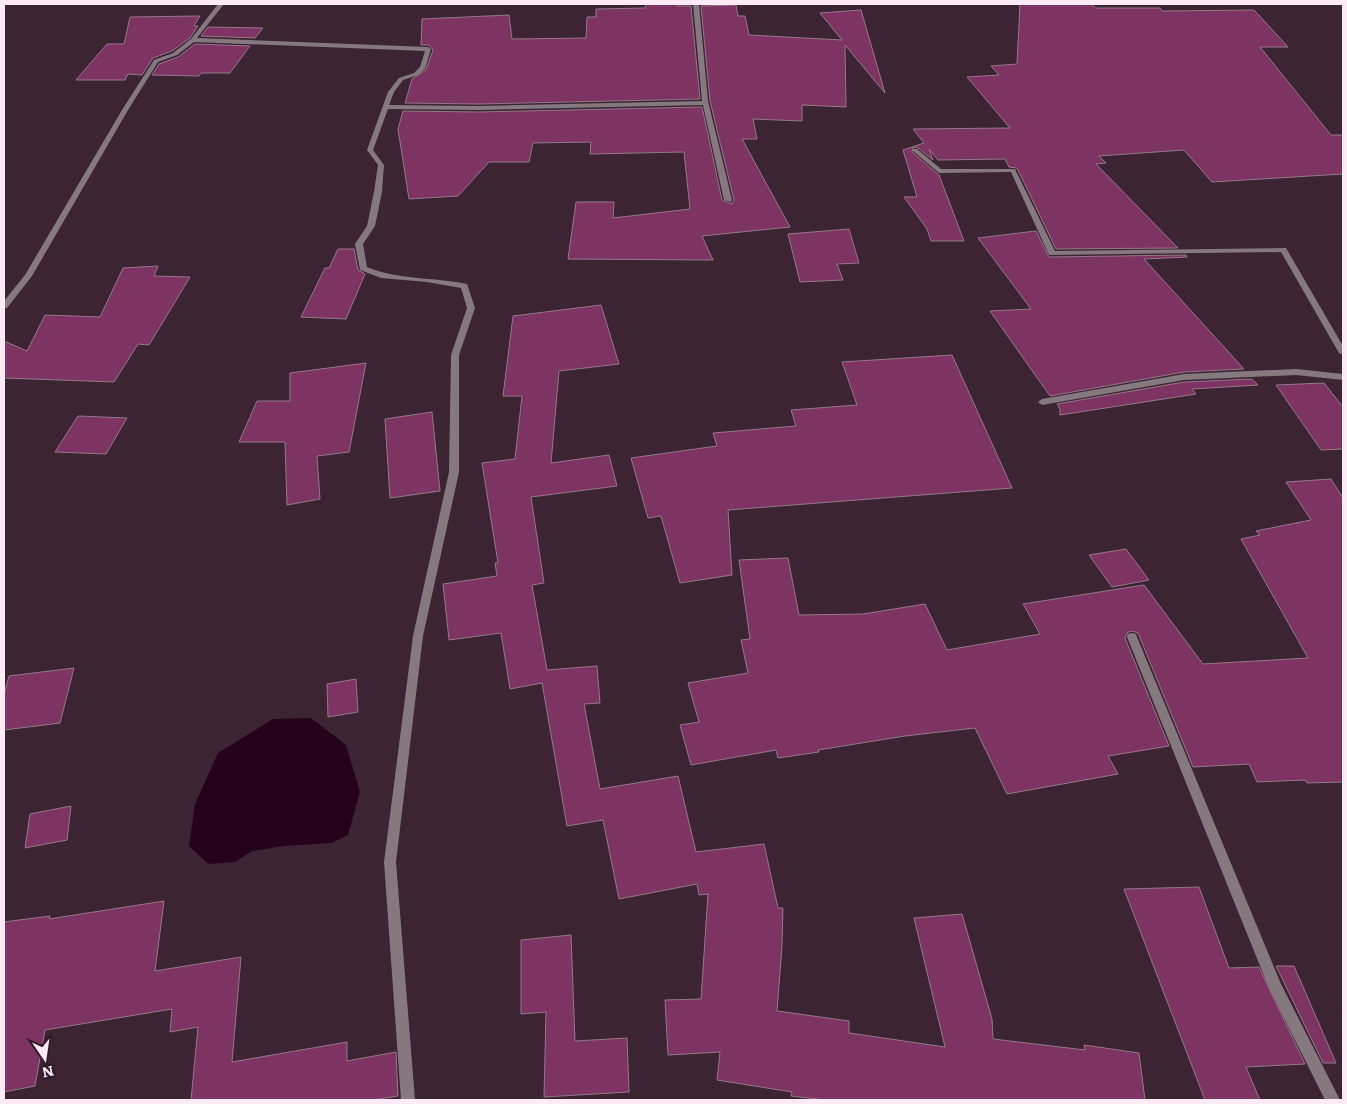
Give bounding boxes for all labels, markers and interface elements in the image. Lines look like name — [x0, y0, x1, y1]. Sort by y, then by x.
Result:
north arrow — [20, 1034, 70, 1084]
text: N — [40, 1062, 56, 1084]

